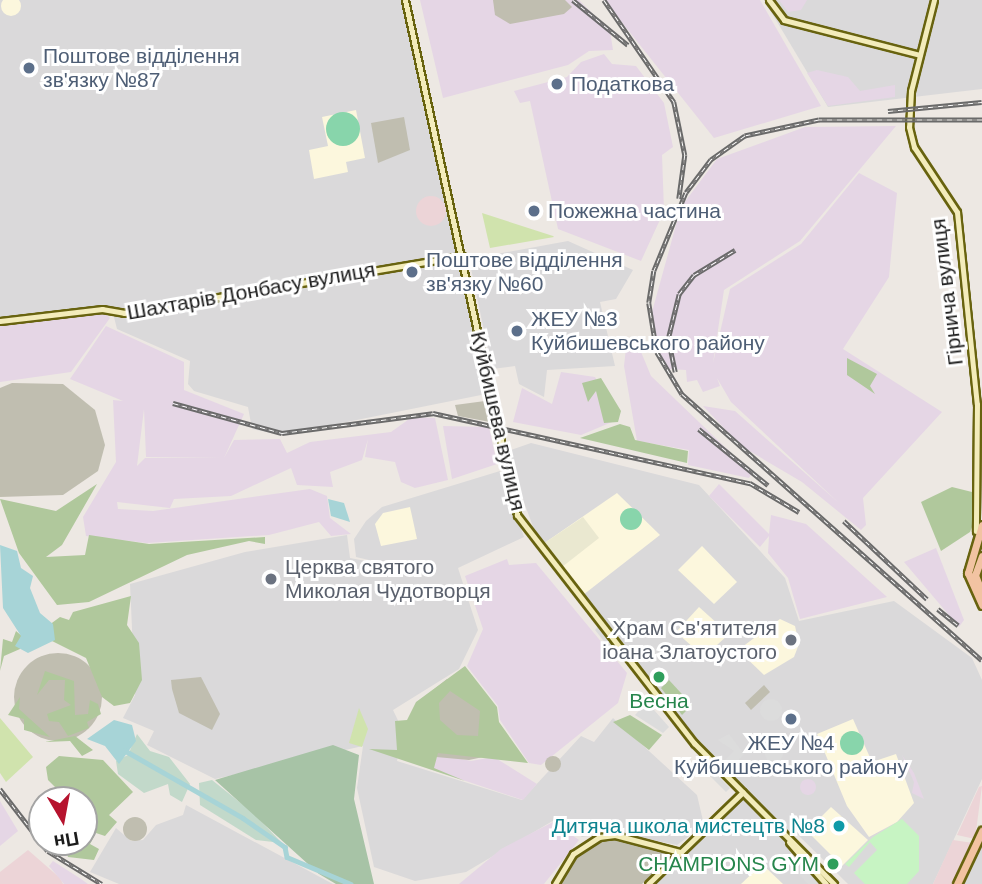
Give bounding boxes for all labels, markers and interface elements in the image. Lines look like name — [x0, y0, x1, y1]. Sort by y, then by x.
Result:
place label: Поштове відділення зв'язку №87 — [43, 43, 240, 93]
marker: Поштове відділення зв'язку №87 — [21, 60, 37, 76]
place label: Податкова — [571, 71, 674, 97]
marker: Податкова — [549, 76, 565, 92]
place label: Пожежна частина — [548, 198, 721, 224]
marker: Пожежна частина — [526, 203, 542, 219]
street label: Гірнича вулиця — [925, 217, 969, 367]
place label: Поштове відділення зв'язку №60 — [426, 247, 623, 297]
street label: Шахтарів Донбасу вулиця — [125, 257, 377, 325]
marker: Поштове відділення зв'язку №60 — [404, 264, 420, 280]
place label: ЖЕУ №3 Куйбишевського району — [531, 306, 765, 356]
marker: ЖЕУ №3 Куйбишевського району — [509, 323, 525, 339]
street label: Куйбишева вулиця — [465, 329, 531, 513]
place label: Церква святого Миколая Чудотворця — [285, 554, 491, 604]
marker: Церква святого Миколая Чудотворця — [263, 571, 279, 587]
place label: Храм Св'ятителя іоана Златоустого — [602, 615, 777, 665]
marker: Храм Св'ятителя іоана Златоустого — [783, 632, 799, 648]
marker: Весна — [651, 669, 667, 685]
place label: Весна — [629, 688, 689, 714]
marker: ЖЕУ №4 Куйбишевського району — [783, 711, 799, 727]
place label: ЖЕУ №4 Куйбишевського району — [674, 730, 908, 780]
north arrow — [28, 786, 98, 856]
place label: Дитяча школа мистецтв №8 — [552, 813, 825, 839]
marker: Дитяча школа мистецтв №8 — [831, 818, 847, 834]
text: Пн — [52, 828, 81, 853]
place label: CHAMPIONS GYM — [638, 851, 819, 877]
marker: CHAMPIONS GYM — [825, 856, 841, 872]

